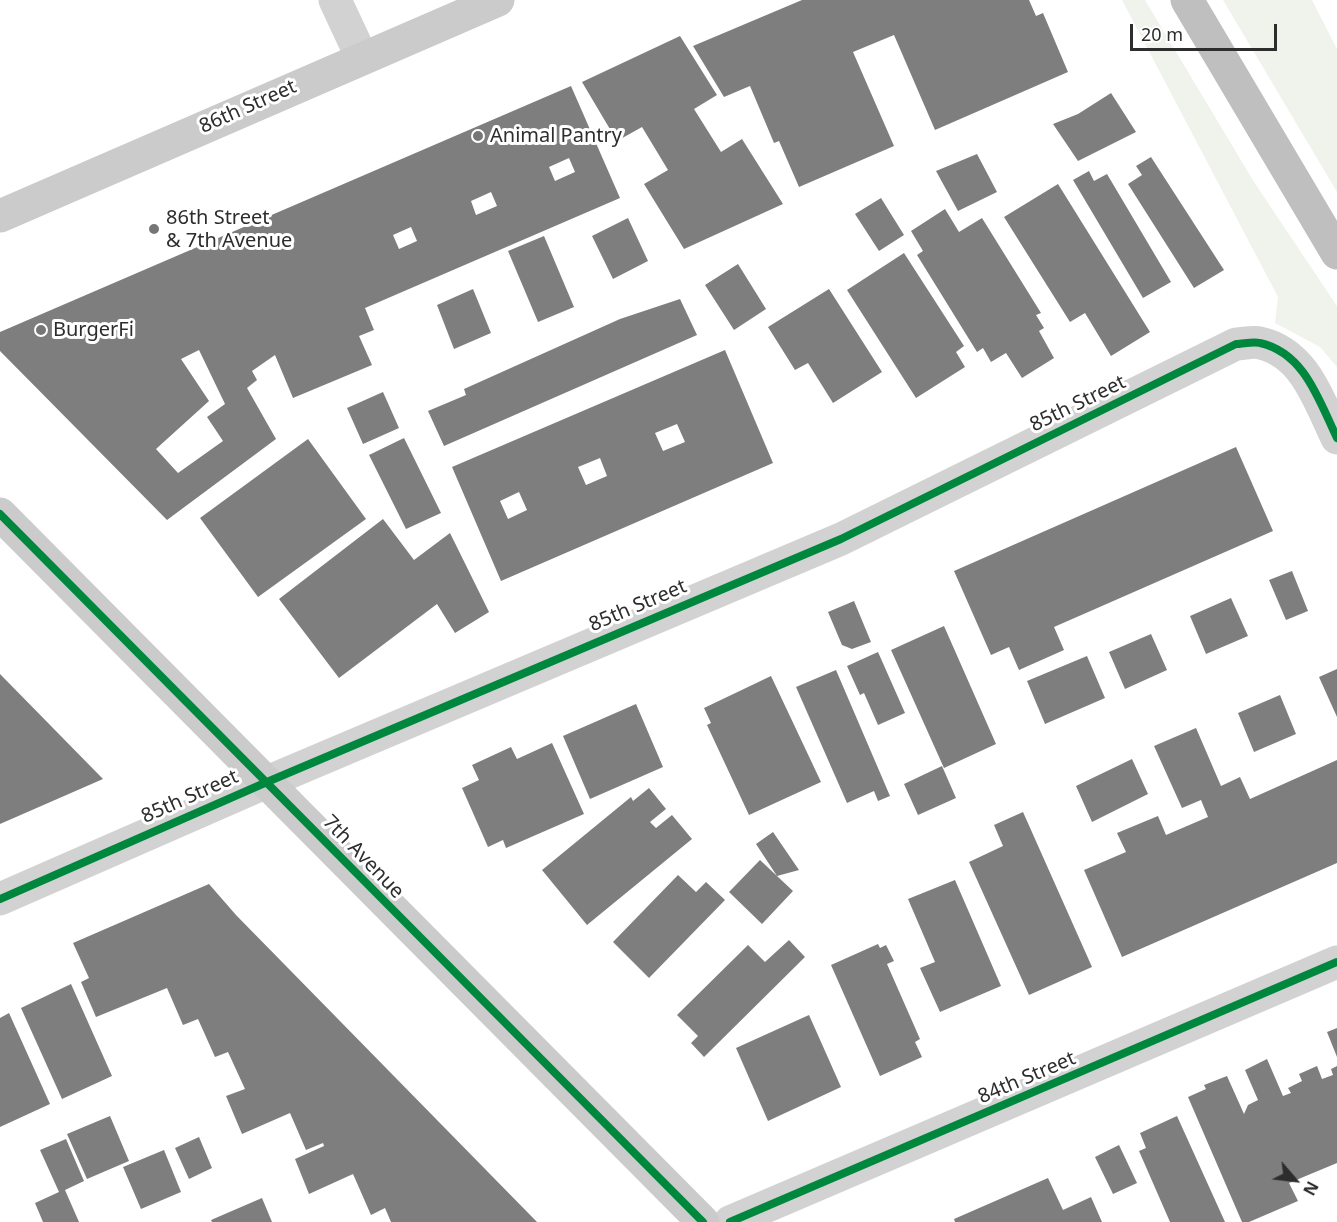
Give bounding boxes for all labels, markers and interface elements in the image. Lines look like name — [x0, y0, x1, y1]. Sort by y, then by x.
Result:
scale bar — [1133, 12, 1280, 50]
text: 20 m — [1141, 22, 1183, 46]
street label: 86th Street — [196, 75, 300, 139]
place label: Animal Pantry — [490, 124, 622, 148]
marker: Animal Pantry — [471, 129, 485, 143]
place label: 86th Street & 7th Avenue — [166, 206, 292, 253]
marker: 86th Street & 7th Avenue — [147, 222, 161, 236]
place label: BurgerFi — [53, 318, 134, 342]
marker: BurgerFi — [34, 323, 48, 337]
street label: 85th Street — [1026, 371, 1130, 437]
street label: 85th Street — [586, 575, 690, 637]
street label: 85th Street — [138, 765, 242, 829]
street label: 7th Avenue — [317, 810, 409, 904]
street label: 84th Street — [975, 1047, 1079, 1109]
north arrow — [1265, 1150, 1325, 1210]
text: N — [1298, 1178, 1324, 1199]

